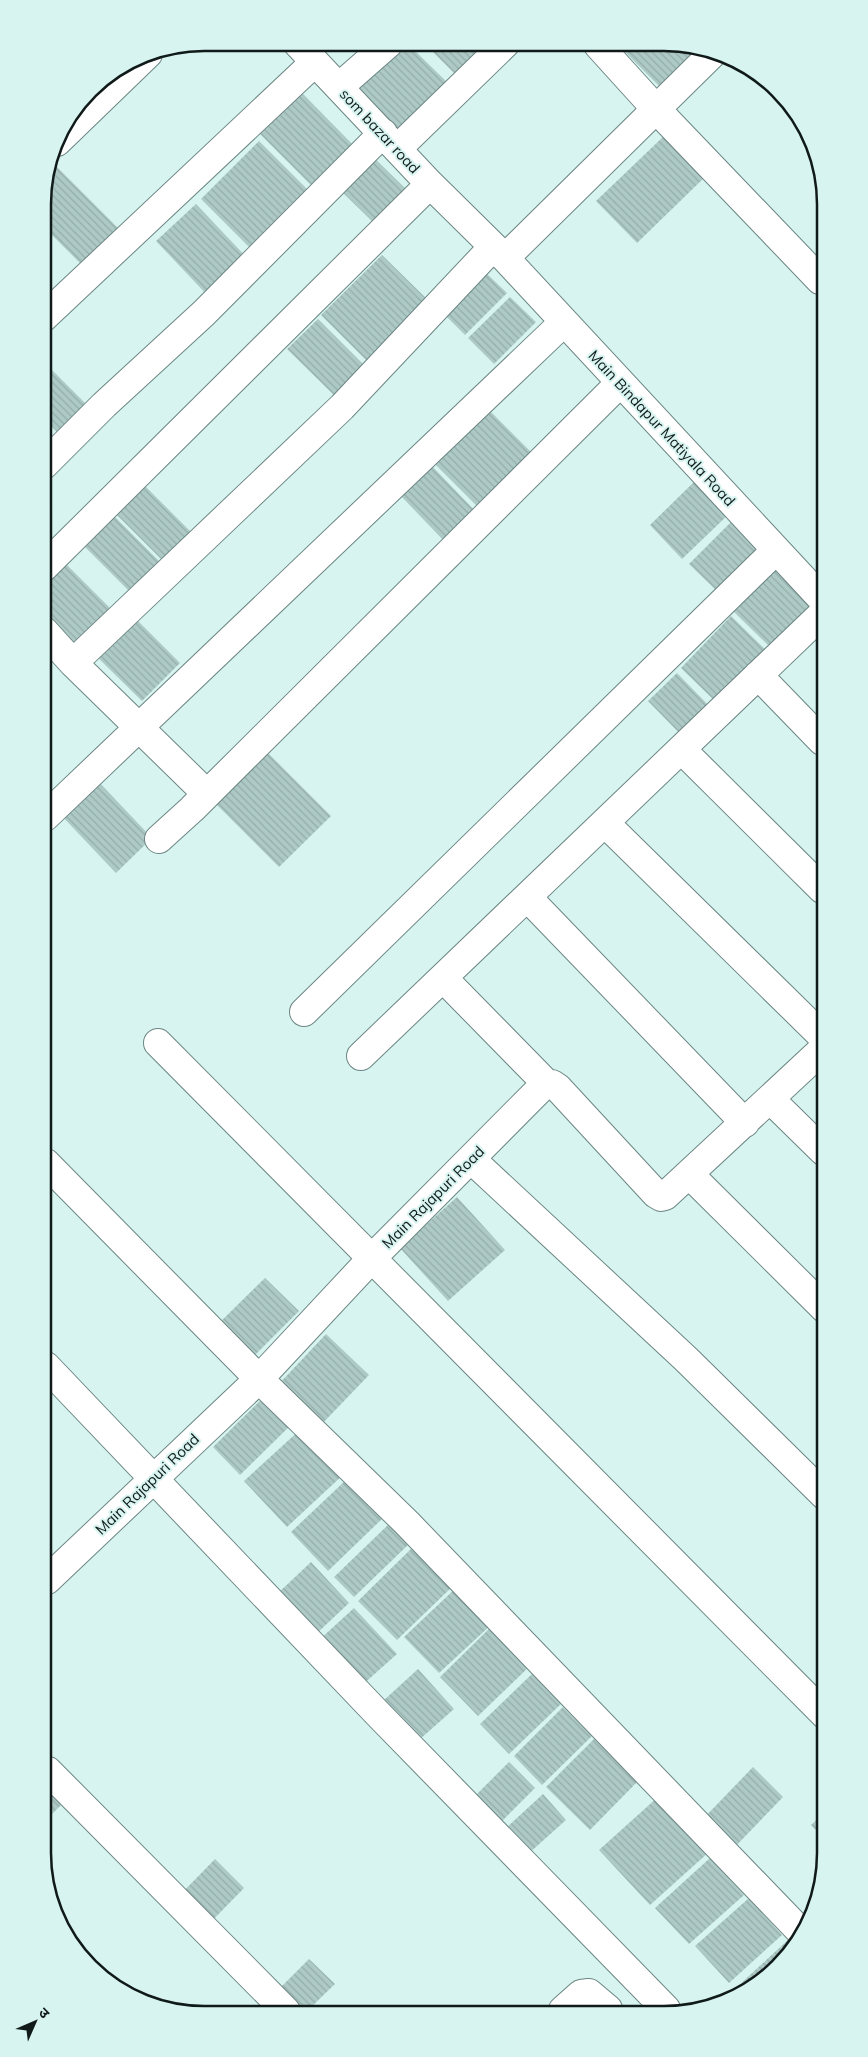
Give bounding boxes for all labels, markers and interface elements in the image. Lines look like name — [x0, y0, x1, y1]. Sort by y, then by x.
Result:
street label: som bazar road — [336, 85, 424, 177]
street label: Main Bindapur Matiyala Road — [585, 346, 739, 510]
street label: Main Rajapuri Road — [378, 1142, 488, 1252]
street label: Main Rajapuri Road — [91, 1429, 203, 1539]
north arrow — [10, 1997, 60, 2047]
text: उ — [35, 2004, 54, 2023]

